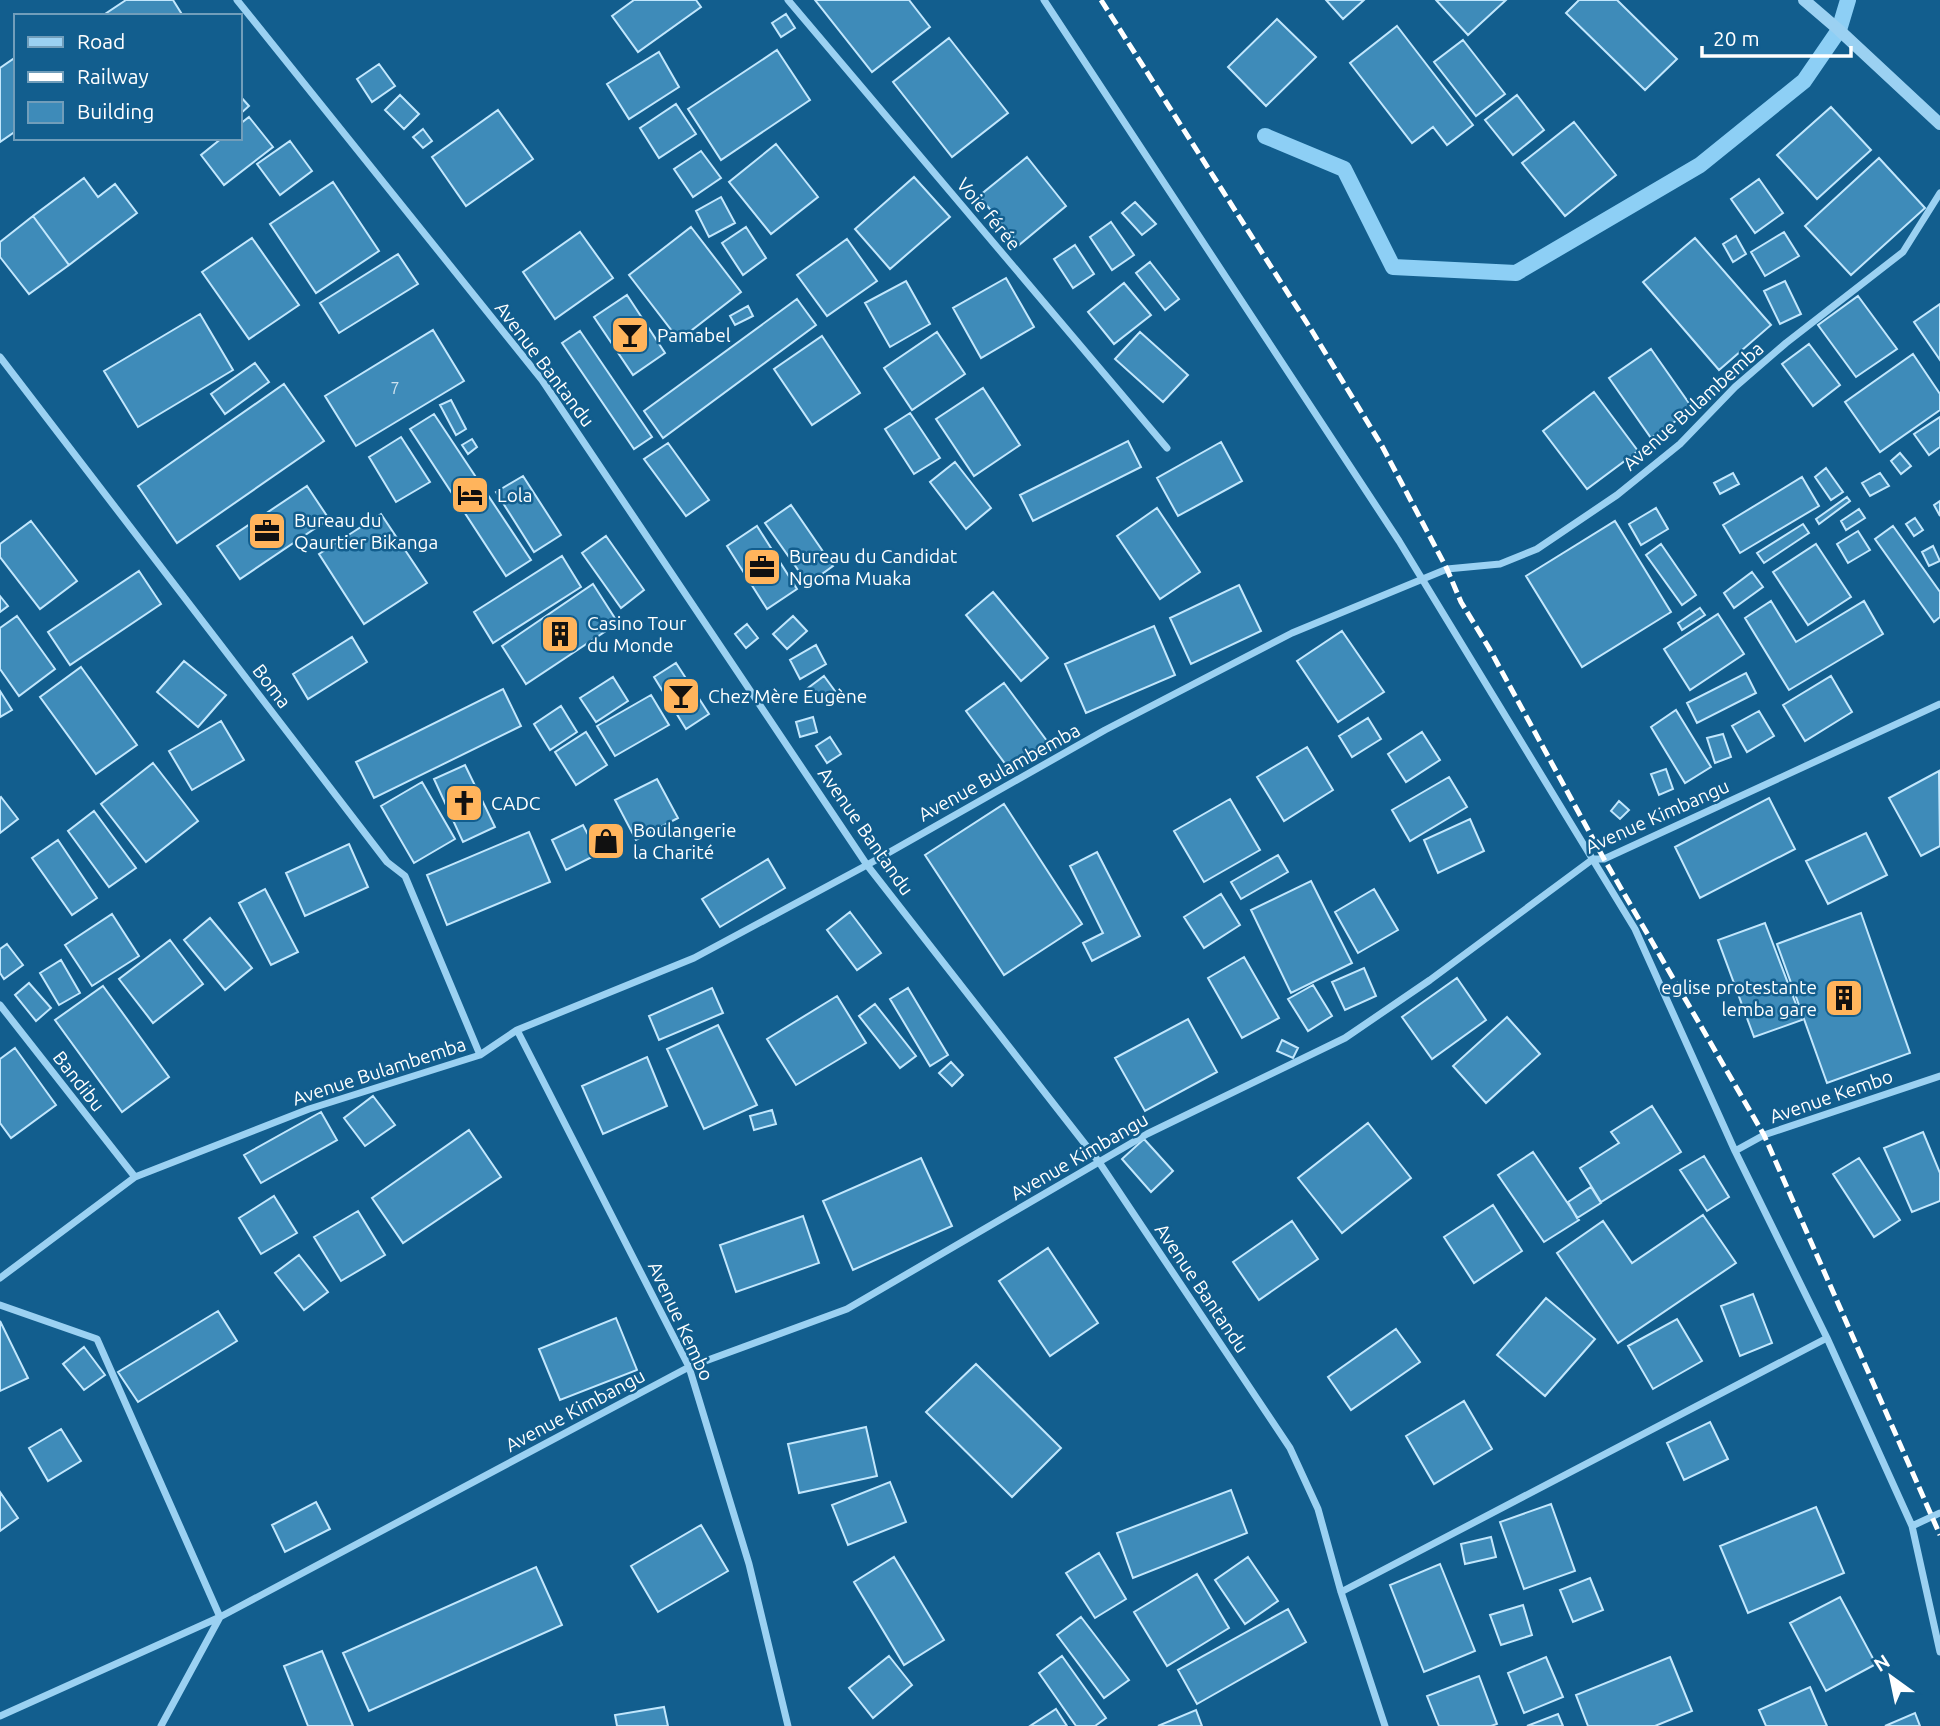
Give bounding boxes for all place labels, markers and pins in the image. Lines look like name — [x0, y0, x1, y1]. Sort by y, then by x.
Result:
bar icon: Pamabel — [609, 314, 651, 356]
place label: Pamabel — [657, 324, 731, 346]
hotel icon: Lola — [449, 474, 491, 516]
place label: Lola — [497, 484, 533, 506]
place label: Bureau du Qaurtier Bikanga — [294, 509, 438, 553]
office icon: Bureau du Qaurtier Bikanga — [246, 510, 288, 552]
place label: Bureau du Candidat Ngoma Muaka — [789, 545, 958, 589]
office icon: Bureau du Candidat Ngoma Muaka — [741, 546, 783, 588]
place label: Casino Tour du Monde — [587, 612, 686, 656]
building icon: Casino Tour du Monde — [539, 613, 581, 655]
bar icon: Chez Mère Eugène — [660, 675, 702, 717]
place label: Chez Mère Eugène — [708, 685, 867, 707]
church icon: CADC — [443, 782, 485, 824]
place label: CADC — [491, 792, 541, 814]
place label: Boulangerie la Charité — [633, 819, 736, 863]
shop icon: Boulangerie la Charité — [585, 820, 627, 862]
place label: eglise protestante lemba gare — [1661, 976, 1817, 1020]
building icon: eglise protestante lemba gare — [1823, 977, 1865, 1019]

